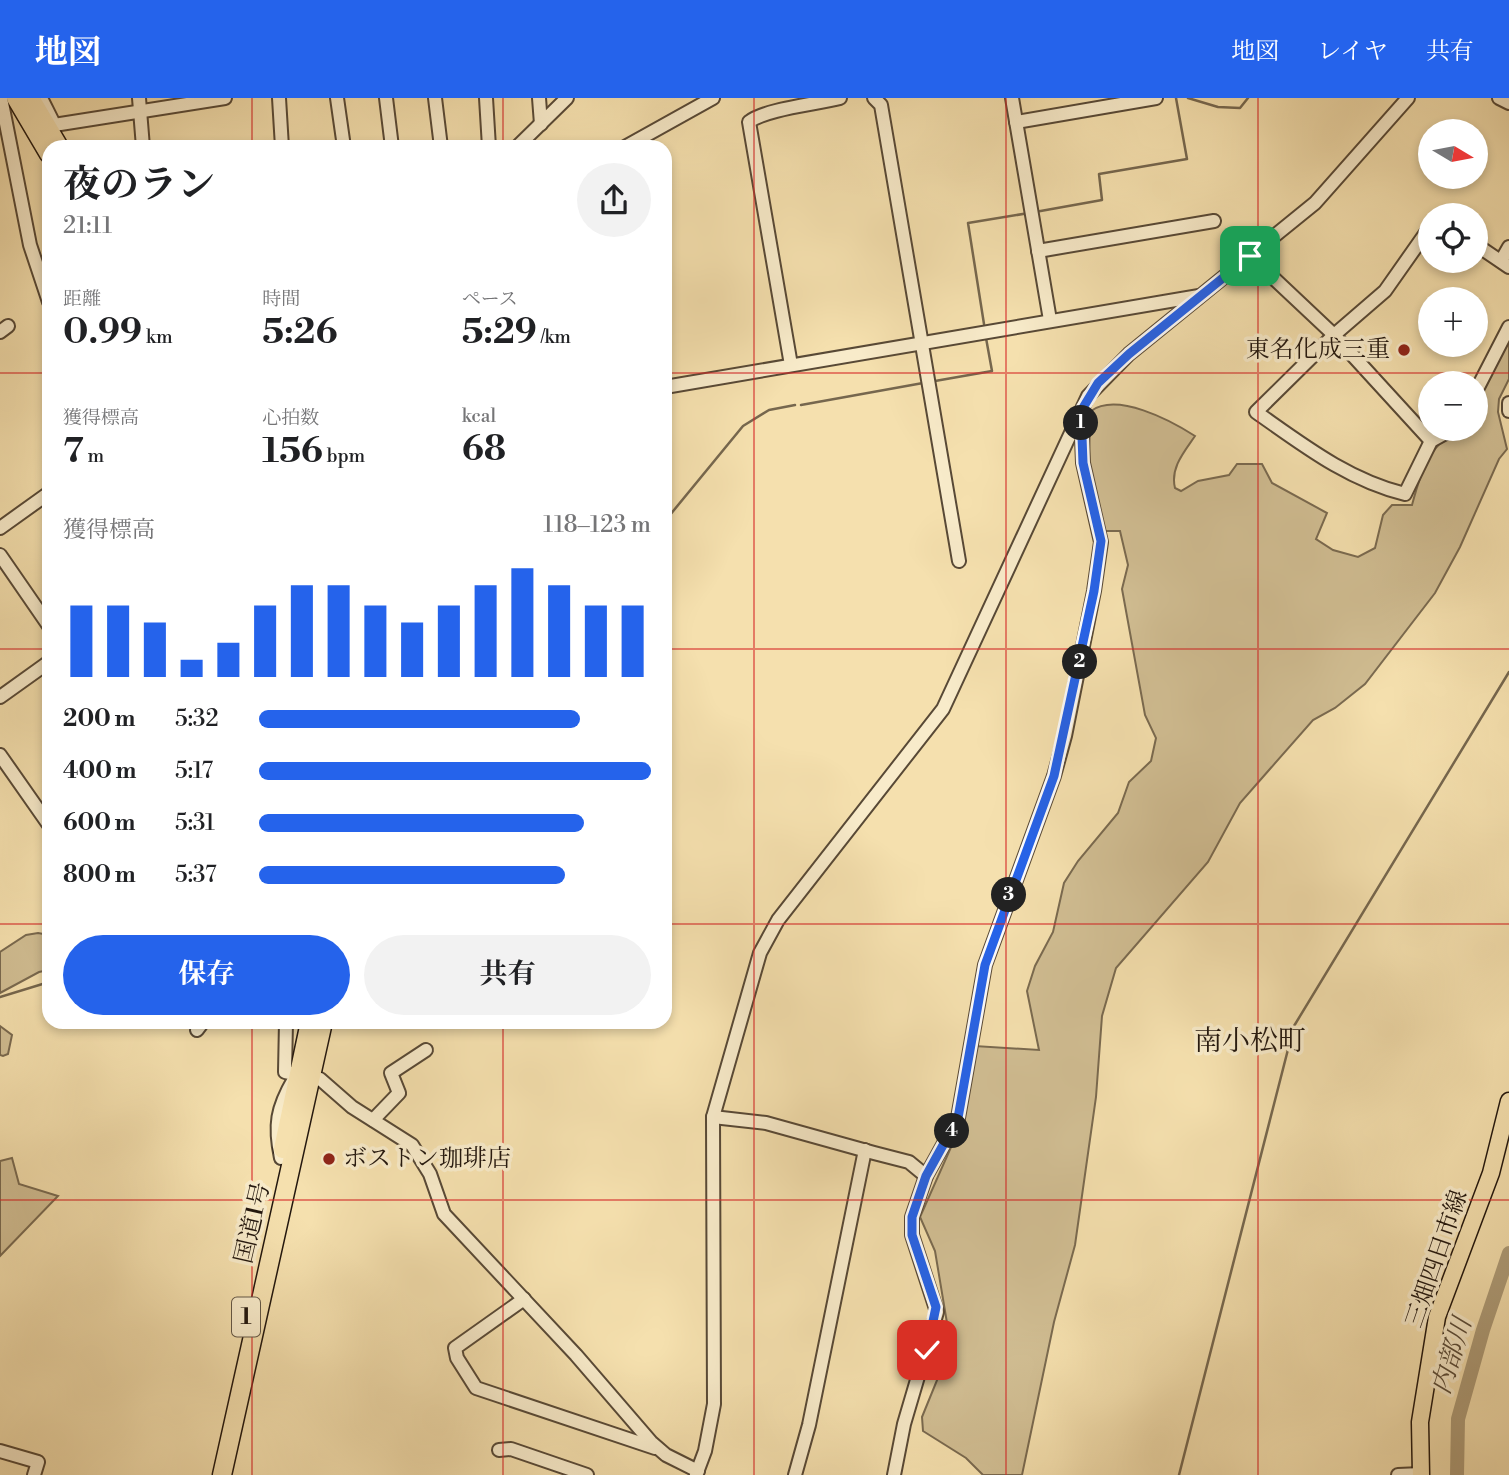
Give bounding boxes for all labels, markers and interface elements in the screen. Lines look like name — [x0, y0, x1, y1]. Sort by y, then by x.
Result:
text: 地図 — [35, 33, 101, 74]
text: 地図 — [1231, 37, 1279, 67]
text: レイヤ — [1317, 37, 1388, 67]
text: 共有 — [1426, 37, 1474, 67]
north arrow — [1418, 119, 1488, 189]
map controls — [1418, 119, 1488, 441]
text: 夜のラン — [63, 162, 215, 209]
button: share — [577, 163, 651, 237]
button: locate — [1418, 203, 1488, 273]
text: 21:11 — [63, 212, 112, 240]
pin — [1220, 226, 1280, 286]
icon: arrive — [1231, 237, 1269, 275]
text: 距離 — [63, 287, 101, 311]
text: 時間 — [262, 287, 300, 311]
text: ペース — [462, 287, 518, 311]
button: + — [1418, 287, 1488, 357]
text: 0.99 — [63, 311, 142, 354]
text: 5:26 — [262, 311, 338, 354]
text: 5:29 — [462, 311, 537, 354]
text: km — [142, 325, 173, 349]
text: /km — [537, 325, 571, 349]
place label: 東名化成三重 — [1246, 335, 1390, 365]
marker: 東名化成三重 — [1396, 342, 1412, 358]
button: − — [1418, 371, 1488, 441]
text: kcal — [462, 404, 496, 428]
text: 獲得標高 — [63, 406, 139, 430]
text: 心拍数 — [262, 406, 319, 430]
pin: 1 — [1064, 406, 1098, 440]
text: 1 — [1076, 410, 1085, 434]
text: 68 — [462, 428, 506, 471]
text: 7 — [63, 430, 84, 473]
text: 156 — [262, 430, 323, 473]
text: m — [84, 444, 104, 468]
text: bpm — [323, 444, 365, 468]
text: 118–123 m — [543, 511, 651, 539]
text: 獲得標高 — [63, 516, 155, 544]
pin: 2 — [1062, 644, 1098, 680]
text: 2 — [1074, 649, 1085, 673]
text: 200 m — [63, 705, 135, 733]
text: 5:32 — [175, 705, 219, 733]
text: 400 m — [63, 757, 136, 785]
text: 5:17 — [175, 757, 213, 785]
text: 600 m — [63, 809, 136, 837]
text: 5:31 — [175, 809, 215, 837]
text: 800 m — [63, 861, 136, 889]
text: 5:37 — [175, 861, 217, 889]
pin: 3 — [992, 878, 1026, 912]
text: 3 — [1003, 882, 1014, 906]
button: 保存 — [63, 935, 350, 1015]
button: 共有 — [364, 935, 651, 1015]
district label: 南小松町 — [1194, 1024, 1306, 1059]
pin: 4 — [934, 1114, 970, 1148]
text: 4 — [945, 1118, 958, 1142]
place label: ボストン珈琲店 — [343, 1144, 511, 1174]
marker: ボストン珈琲店 — [321, 1151, 337, 1167]
street label: 国道1号 — [229, 1180, 277, 1266]
street label: 三畑四日市線 — [1399, 1186, 1475, 1332]
road number: 1 — [232, 1298, 260, 1336]
water label: 内部川 — [1425, 1311, 1480, 1398]
pin — [897, 1320, 957, 1380]
icon: check — [908, 1331, 946, 1369]

